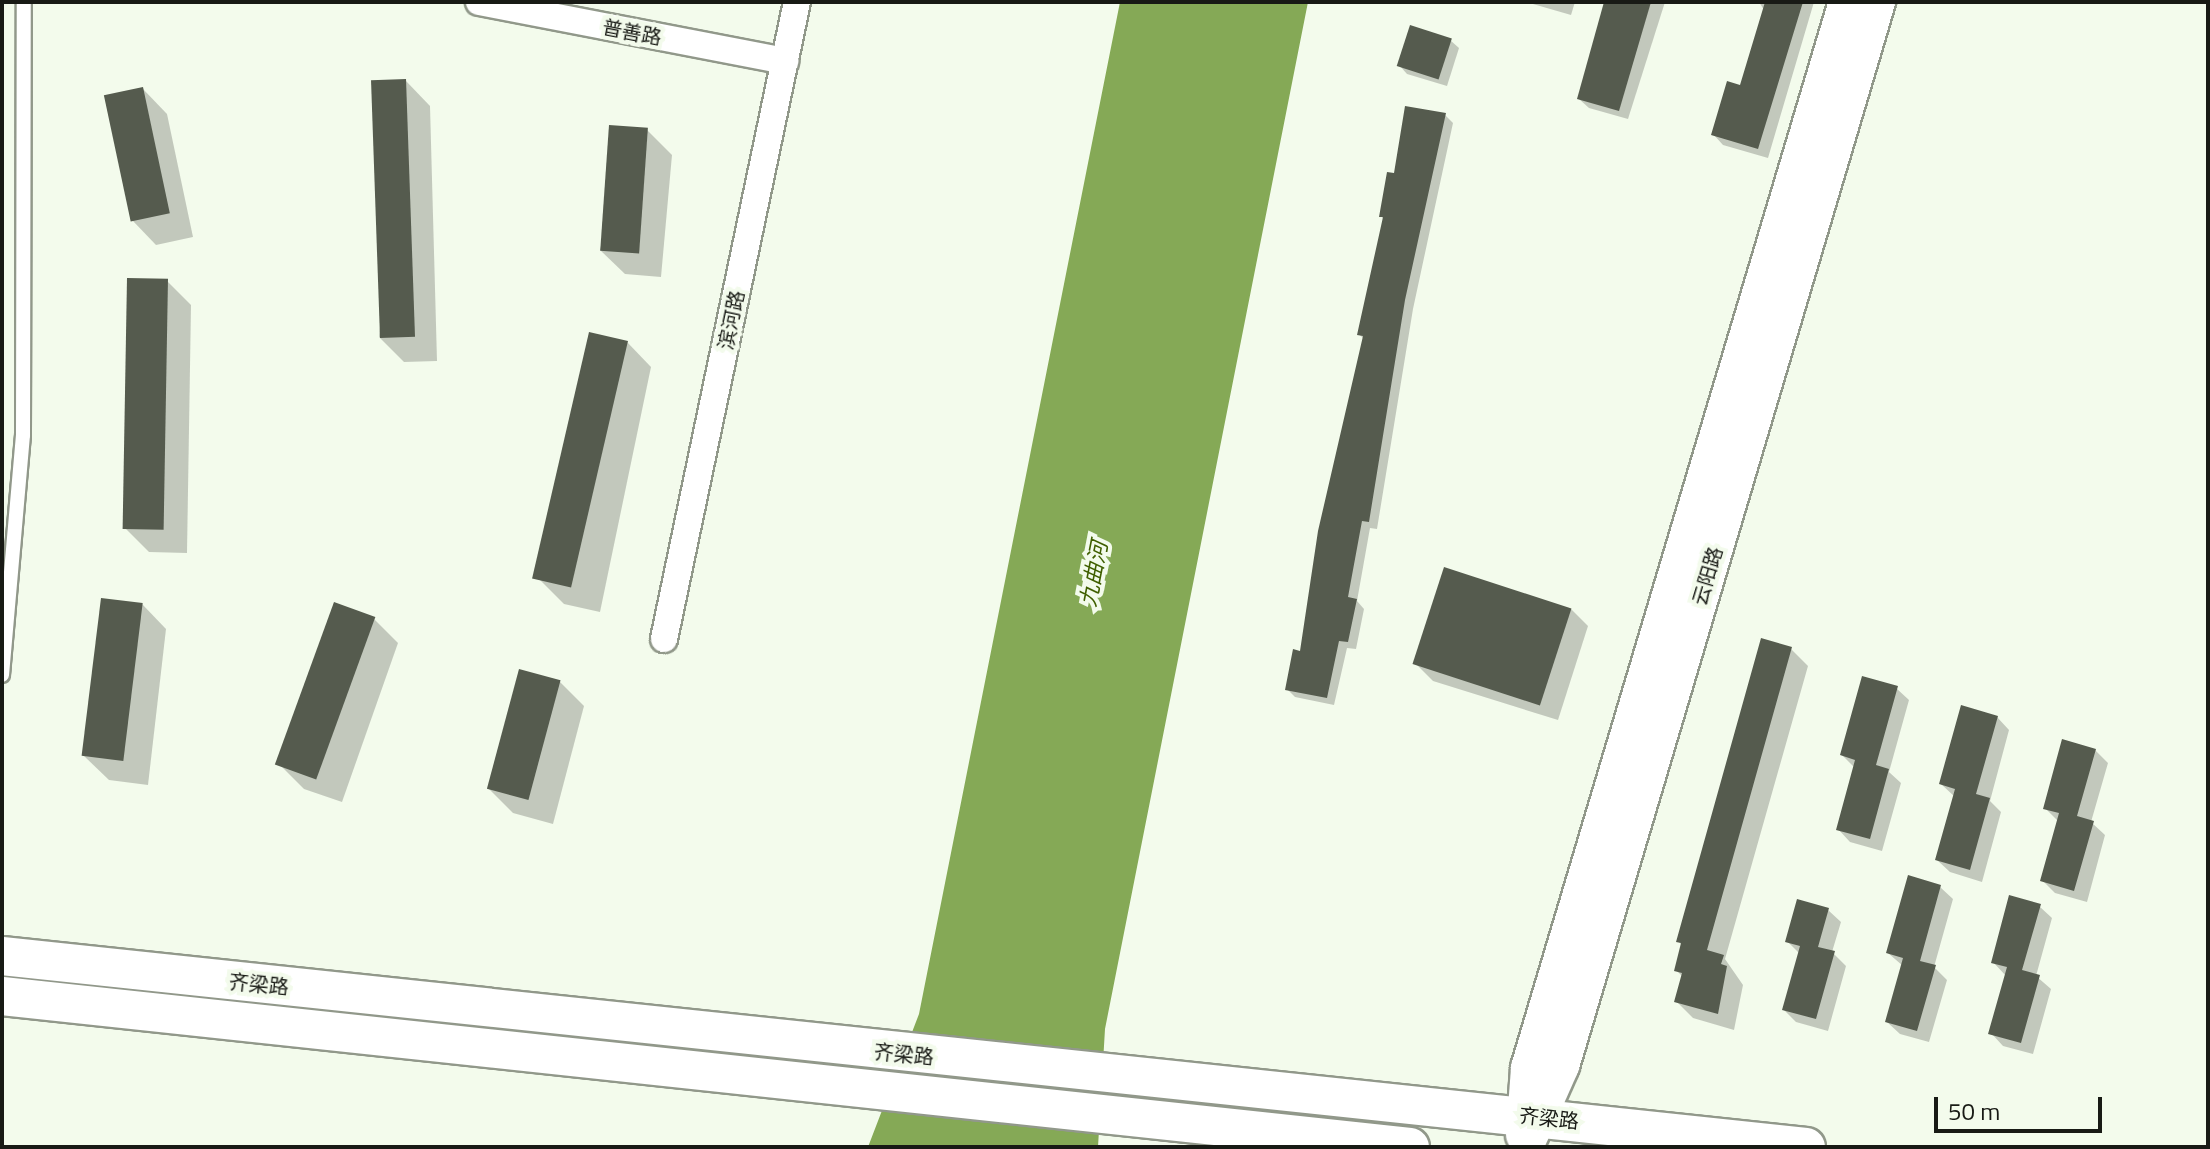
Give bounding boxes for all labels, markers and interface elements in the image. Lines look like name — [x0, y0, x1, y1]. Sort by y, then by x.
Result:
street label: 普善路 — [600, 14, 664, 50]
street label: 滨河路 — [713, 288, 749, 352]
water label: 九曲河 — [1075, 539, 1113, 609]
street label: 云阳路 — [1687, 544, 1727, 608]
street label: 齐梁路 — [228, 969, 290, 999]
street label: 齐梁路 — [873, 1039, 935, 1069]
scale bar — [1938, 1081, 2106, 1131]
text: 50 m — [1948, 1093, 2000, 1129]
street label: 齐梁路 — [1518, 1103, 1580, 1133]

